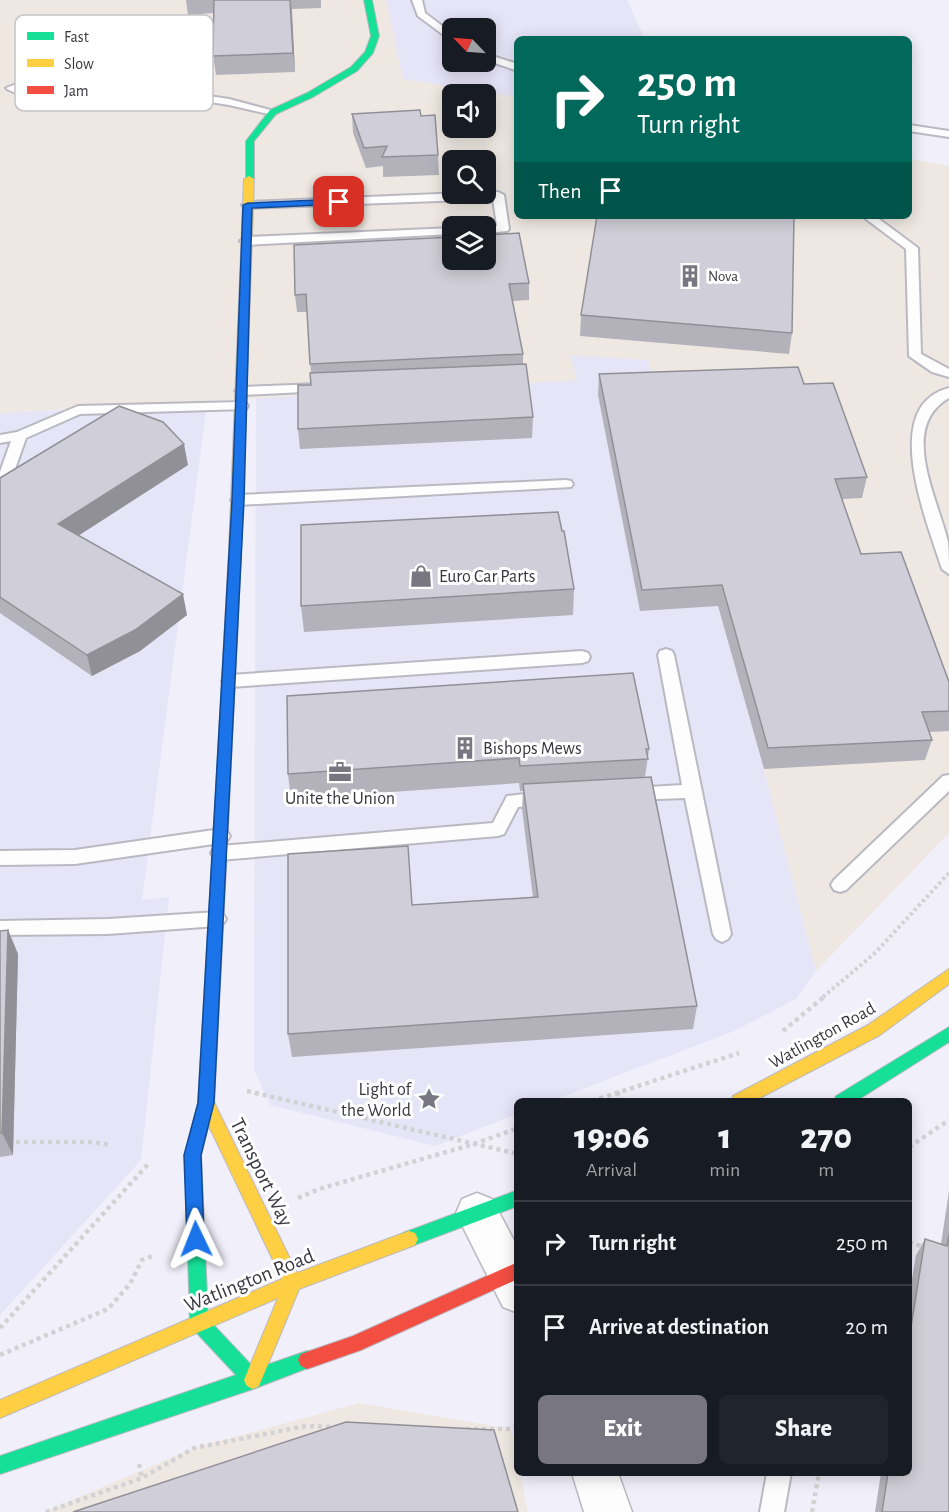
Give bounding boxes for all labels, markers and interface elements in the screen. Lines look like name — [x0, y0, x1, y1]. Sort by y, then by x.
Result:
legend — [15, 15, 213, 111]
north arrow — [442, 18, 496, 72]
map controls — [442, 18, 496, 270]
text: Fast — [64, 29, 89, 45]
text: Slow — [64, 56, 94, 72]
icon: right — [538, 60, 616, 138]
text: 250 m — [637, 62, 737, 104]
text: Jam — [64, 83, 89, 99]
button: sound — [442, 84, 496, 138]
text: Turn right — [637, 111, 740, 138]
button: search — [442, 150, 496, 204]
icon: arrive — [594, 174, 627, 207]
pin — [313, 176, 364, 227]
text: Then — [538, 180, 582, 202]
icon: arrive — [322, 185, 355, 218]
button: layers — [442, 216, 496, 270]
building icon: Nova — [677, 263, 703, 289]
place label: Nova — [708, 269, 738, 284]
shop icon: Euro Car Parts — [408, 563, 434, 589]
place label: Euro Car Parts — [439, 568, 535, 586]
building icon: Bishops Mews — [452, 735, 478, 761]
place label: Bishops Mews — [483, 740, 582, 758]
office icon: Unite the Union — [327, 759, 353, 785]
place label: Unite the Union — [285, 790, 395, 808]
street label: Watlington Road — [766, 999, 879, 1072]
place label: Light of the World — [341, 1081, 413, 1120]
place icon: Light of the World — [416, 1086, 442, 1112]
street label: Transport Way — [226, 1115, 297, 1230]
text: 19:06 — [574, 1119, 649, 1155]
text: 1 — [718, 1119, 731, 1155]
text: 270 — [800, 1119, 852, 1155]
text: Arrival — [586, 1160, 637, 1180]
text: min — [709, 1160, 740, 1180]
text: m — [818, 1160, 834, 1180]
position arrow — [164, 1207, 228, 1271]
icon: right — [538, 1227, 571, 1260]
text: Turn right — [589, 1232, 676, 1254]
text: 250 m — [836, 1232, 888, 1254]
street label: Watlington Road — [181, 1245, 317, 1316]
icon: arrive — [538, 1311, 571, 1344]
text: Arrive at destination — [589, 1316, 769, 1338]
text: 20 m — [845, 1316, 888, 1338]
button: Exit — [538, 1395, 707, 1464]
button: Share — [719, 1395, 888, 1464]

